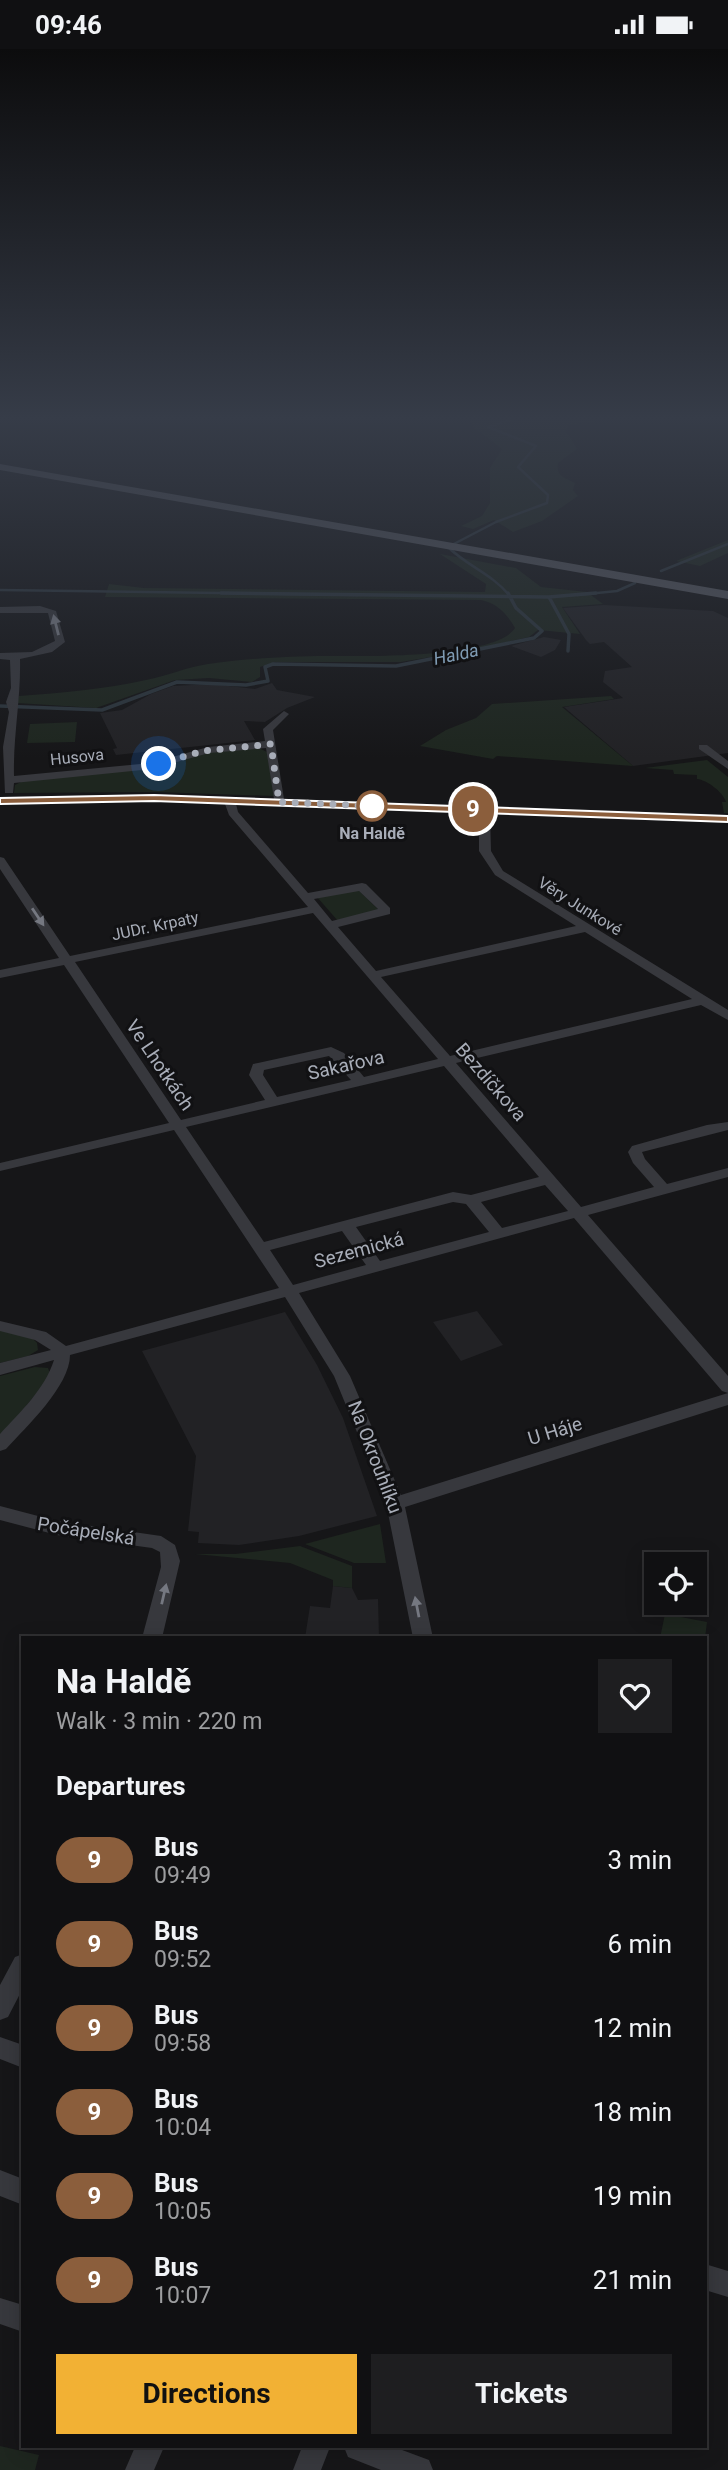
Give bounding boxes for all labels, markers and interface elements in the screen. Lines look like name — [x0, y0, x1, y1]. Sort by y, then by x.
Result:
text: 09:46 — [35, 10, 102, 40]
one-way arrow — [50, 614, 61, 636]
water label: Halda — [432, 639, 480, 669]
street label: Husova — [49, 745, 105, 769]
your location — [141, 746, 176, 781]
line badge: 9 — [450, 786, 496, 832]
marker: Na Haldě — [357, 791, 387, 821]
text: 9 — [466, 795, 480, 823]
place label: Na Haldě — [339, 824, 405, 843]
street label: Věry Junkové — [535, 873, 625, 939]
street label: JUDr. Krpaty — [110, 907, 201, 944]
one-way arrow — [31, 908, 45, 926]
street label: Ve Lhotkách — [121, 1015, 199, 1115]
street label: Bezdíčkova — [451, 1038, 531, 1126]
street label: Sakařova — [305, 1045, 387, 1085]
street label: Sezemická — [312, 1227, 406, 1273]
street label: Na Okrouhlíku — [343, 1397, 407, 1517]
street label: U Háje — [525, 1412, 585, 1450]
street label: Počápelská — [36, 1512, 136, 1550]
map controls — [644, 1552, 707, 1615]
button: locate — [644, 1552, 707, 1615]
one-way arrow — [159, 1583, 170, 1605]
one-way arrow — [411, 1596, 422, 1618]
button: heart — [598, 1659, 672, 1733]
text: Na Haldě — [56, 1662, 191, 1701]
text: Walk · 3 min · 220 m — [56, 1708, 262, 1735]
text: Departures — [56, 1771, 186, 1801]
text: Bus — [154, 1832, 199, 1862]
text: 3 min — [607, 1845, 672, 1875]
text: 9 — [88, 1846, 101, 1874]
text: 09:49 — [154, 1862, 211, 1889]
text: Bus — [154, 1916, 199, 1946]
text: 6 min — [607, 1929, 672, 1959]
text: 9 — [88, 1930, 101, 1958]
text: 09:52 — [154, 1946, 211, 1973]
text: Bus — [154, 2000, 199, 2030]
text: 12 min — [593, 2013, 672, 2043]
text: 9 — [88, 2014, 101, 2042]
text: 09:58 — [154, 2030, 211, 2057]
text: Bus — [154, 2084, 199, 2114]
text: 18 min — [593, 2097, 672, 2127]
text: 9 — [88, 2098, 101, 2126]
text: 10:04 — [154, 2114, 211, 2141]
text: Bus — [154, 2168, 199, 2198]
text: 19 min — [593, 2181, 672, 2211]
text: 9 — [88, 2182, 101, 2210]
text: 10:05 — [154, 2198, 211, 2225]
text: Bus — [154, 2252, 199, 2282]
text: 21 min — [593, 2265, 672, 2295]
text: 9 — [88, 2266, 101, 2294]
text: 10:07 — [154, 2282, 211, 2309]
button: Directions — [56, 2354, 357, 2434]
button: Tickets — [371, 2354, 672, 2434]

